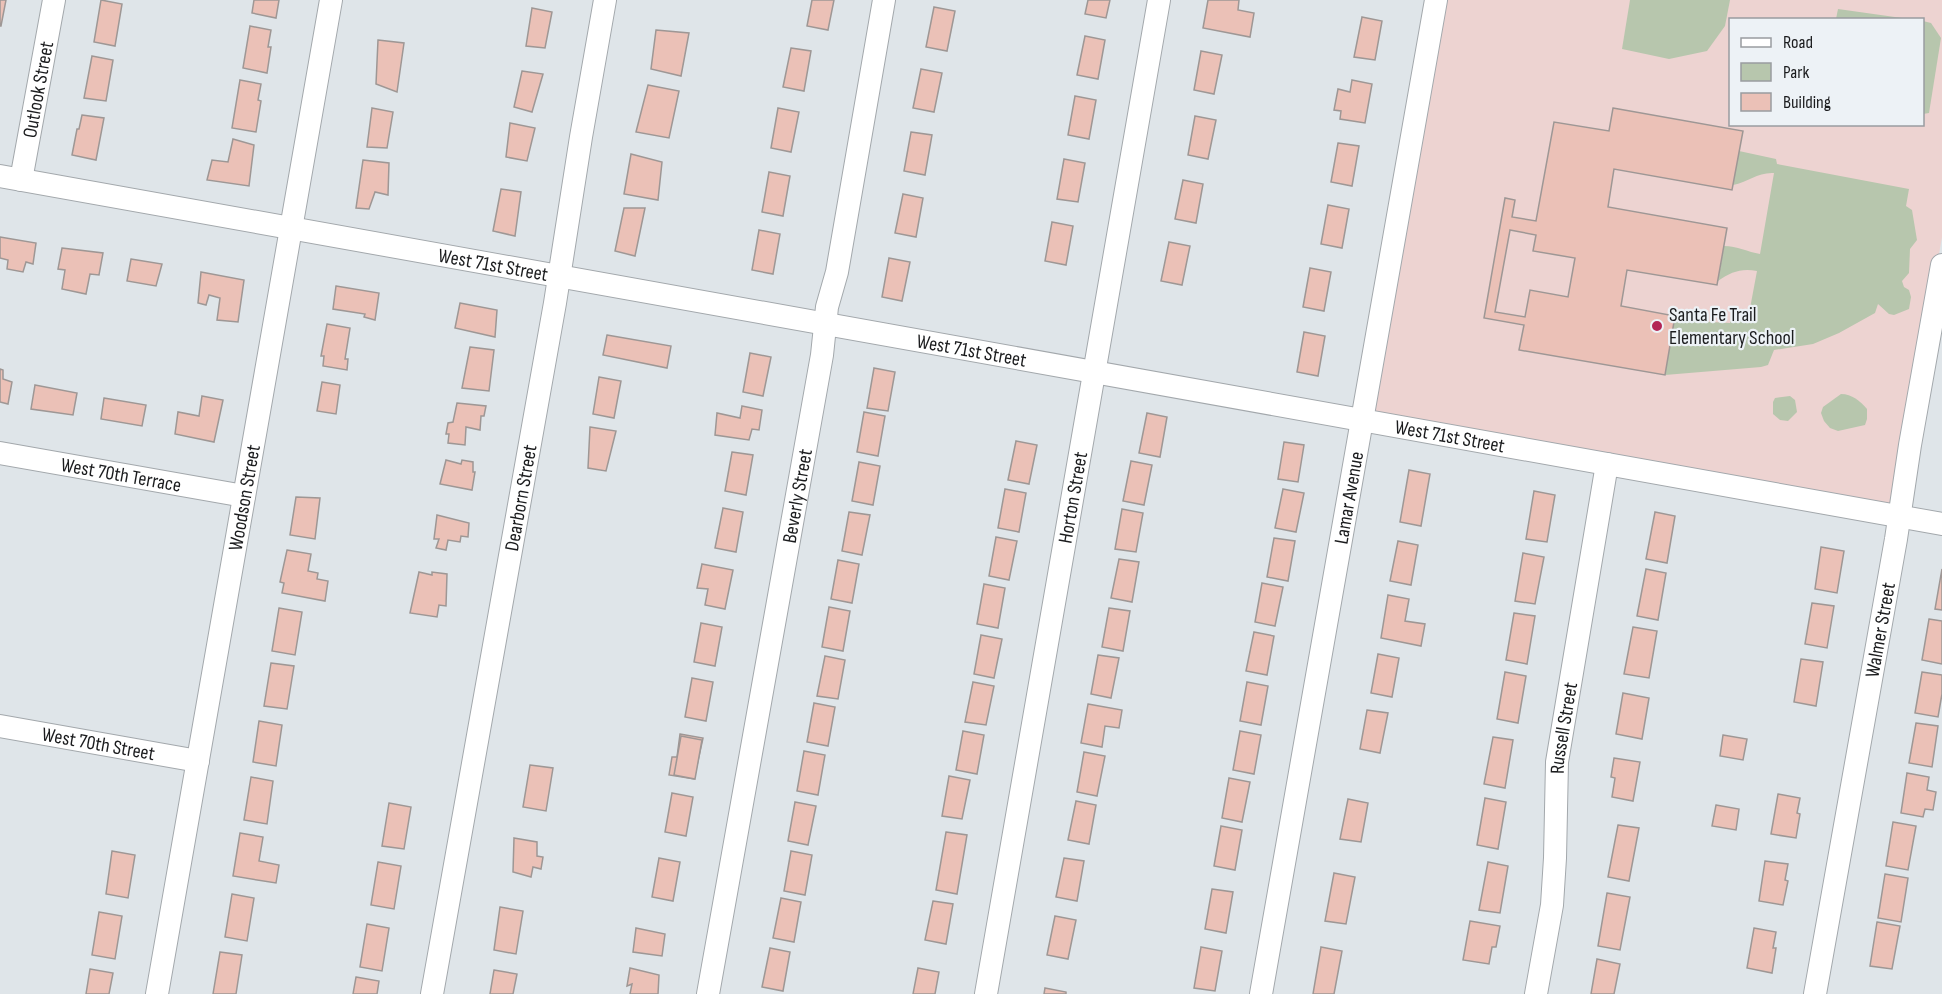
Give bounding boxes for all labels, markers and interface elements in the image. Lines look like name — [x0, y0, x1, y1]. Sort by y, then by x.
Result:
legend — [1729, 18, 1924, 126]
text: Road — [1783, 32, 1813, 53]
street label: Outlook Street — [18, 39, 59, 140]
text: Park — [1783, 62, 1809, 83]
text: Building — [1783, 92, 1831, 113]
street label: West 71st Street — [436, 244, 550, 287]
place label: Santa Fe Trail Elementary School — [1669, 303, 1795, 350]
marker: Santa Fe Trail Elementary School — [1650, 319, 1664, 333]
street label: West 71st Street — [915, 329, 1028, 373]
street label: West 71st Street — [1393, 415, 1506, 458]
street label: Woodson Street — [224, 443, 266, 553]
street label: Dearborn Street — [500, 443, 543, 553]
street label: Beverly Street — [778, 447, 818, 545]
street label: Horton Street — [1054, 450, 1093, 545]
street label: Lamar Avenue — [1329, 450, 1369, 546]
street label: West 70th Terrace — [59, 453, 183, 498]
street label: Walmer Street — [1861, 581, 1901, 679]
street label: Russell Street — [1546, 680, 1583, 774]
street label: West 70th Street — [40, 723, 157, 766]

